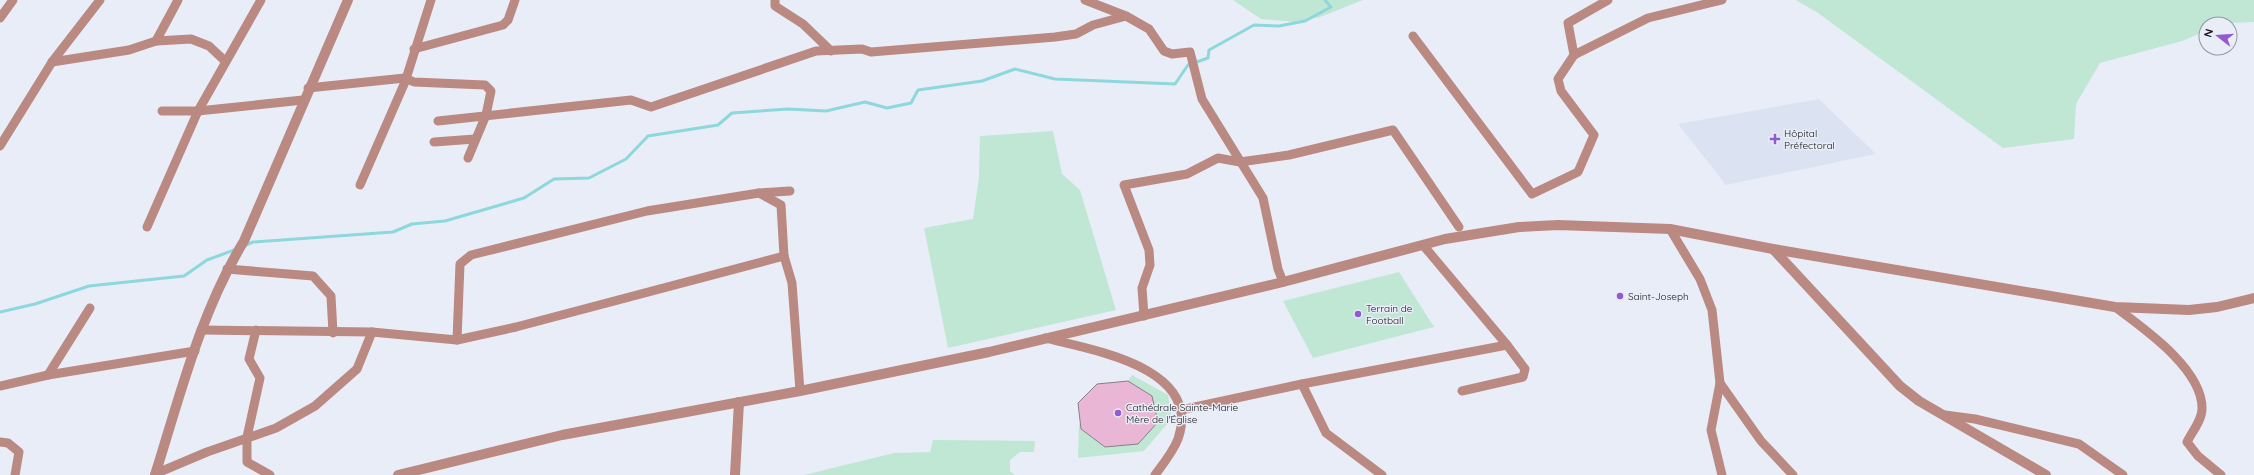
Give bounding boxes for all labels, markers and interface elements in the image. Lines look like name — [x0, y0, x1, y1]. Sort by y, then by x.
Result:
north arrow — [2198, 16, 2238, 56]
text: N — [2201, 27, 2216, 39]
place label: Hôpital Préfectoral — [1784, 127, 1835, 152]
marker: Hôpital Préfectoral — [1769, 133, 1781, 145]
place label: Saint-Joseph — [1628, 290, 1689, 303]
marker: Saint-Joseph — [1615, 291, 1625, 301]
place label: Terrain de Football — [1366, 302, 1413, 327]
marker: Terrain de Football — [1353, 309, 1363, 319]
place label: Cathédrale Sainte-Marie Mère de l'Église — [1126, 401, 1239, 426]
marker: Cathédrale Sainte-Marie Mère de l'Église — [1113, 408, 1123, 418]

